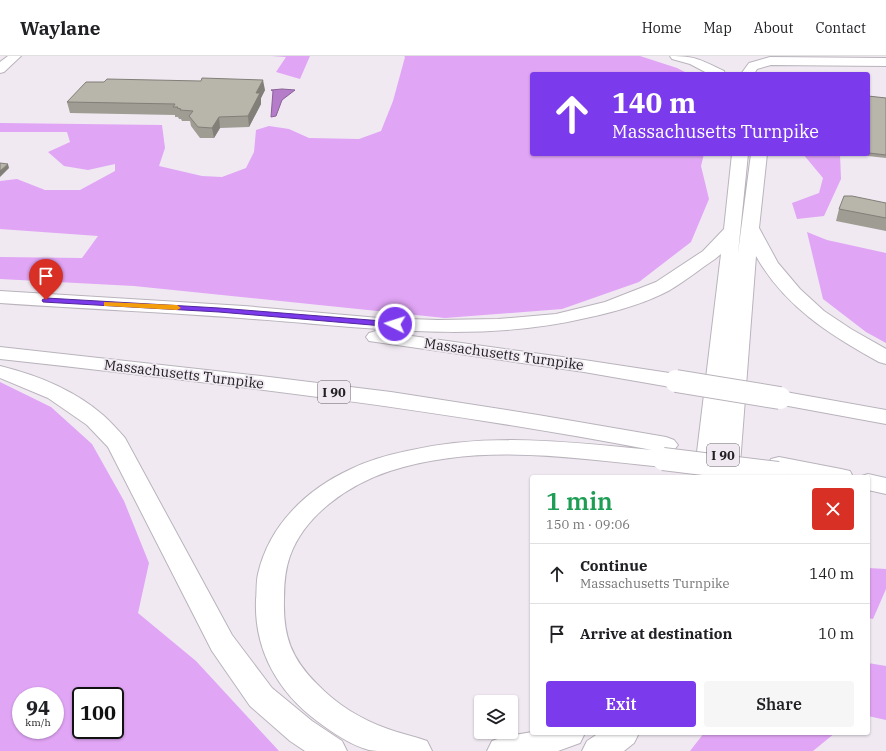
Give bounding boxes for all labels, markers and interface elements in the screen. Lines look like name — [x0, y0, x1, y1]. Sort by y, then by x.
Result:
text: Waylane — [20, 16, 101, 40]
text: Home — [642, 19, 681, 37]
text: Map — [703, 19, 732, 37]
text: About — [754, 19, 793, 37]
text: Contact — [815, 19, 866, 37]
text: 140 m — [612, 84, 696, 121]
icon: ahead — [546, 88, 598, 140]
text: Massachusetts Turnpike — [612, 120, 819, 143]
pin — [29, 259, 63, 300]
icon: arrive — [35, 265, 57, 287]
position arrow — [374, 303, 416, 345]
street label: Massachusetts Turnpike — [423, 334, 585, 374]
street label: Massachusetts Turnpike — [103, 355, 265, 393]
road number: I 90 — [318, 381, 350, 403]
road number: I 90 — [707, 444, 739, 466]
text: 1 min — [546, 485, 613, 517]
button: close — [812, 488, 854, 530]
text: 150 m · 09:06 — [546, 516, 630, 533]
text: Continue — [580, 556, 647, 575]
icon: ahead — [546, 563, 568, 585]
text: 140 m — [809, 564, 854, 583]
text: Massachusetts Turnpike — [580, 575, 730, 592]
icon: arrive — [546, 623, 568, 645]
text: Arrive at destination — [580, 624, 732, 643]
text: 10 m — [818, 624, 854, 643]
button: Exit — [546, 681, 696, 727]
button: Share — [704, 681, 854, 727]
speed limit sign: 100 — [72, 687, 124, 739]
text: 94 — [26, 694, 50, 721]
map controls — [474, 695, 518, 739]
button: layers — [474, 695, 518, 739]
text: km/h — [25, 716, 51, 729]

